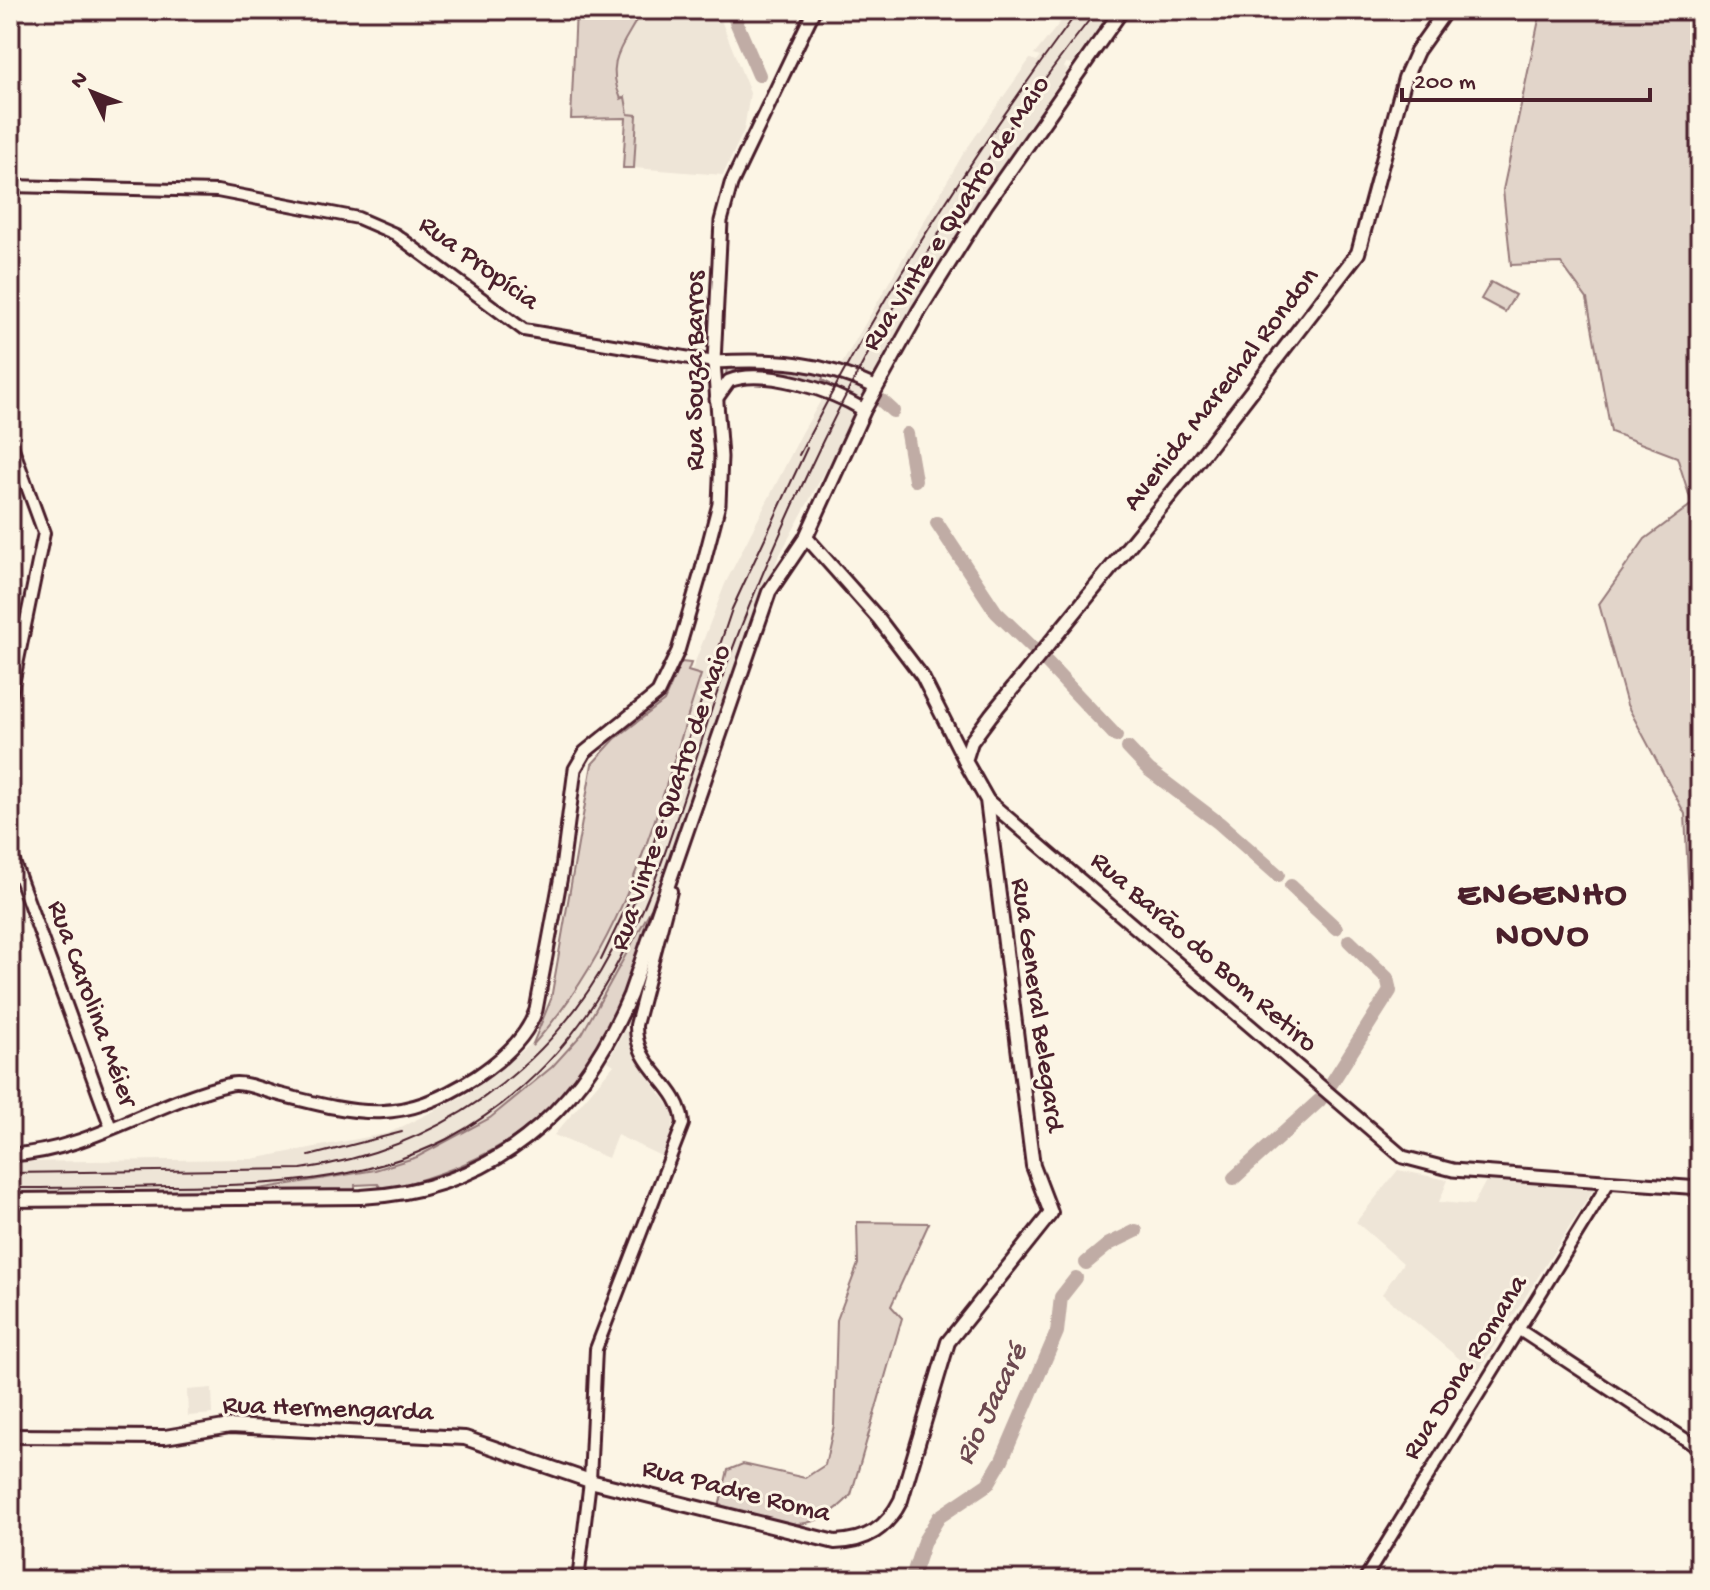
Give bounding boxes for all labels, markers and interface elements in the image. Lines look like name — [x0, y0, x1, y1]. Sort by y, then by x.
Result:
north arrow — [52, 52, 132, 132]
scale bar — [1402, 52, 1650, 102]
text: N — [66, 67, 95, 95]
text: 200 m — [1414, 69, 1476, 98]
street label: Rua Vinte e Quatro de Maio — [856, 70, 1058, 358]
street label: Rua Propícia — [411, 209, 546, 320]
street label: Avenida Marechal Rondon — [1117, 261, 1328, 518]
street label: Rua Souza Barros — [680, 270, 713, 471]
street label: Rua Vinte e Quatro de Maio — [604, 641, 740, 955]
street label: Rua Barão do Bom Retiro — [1083, 845, 1323, 1061]
district label: ENGENHO NOVO — [1458, 875, 1628, 959]
street label: Rua General Belegard — [1002, 876, 1070, 1136]
street label: Rua Carolina Méier — [38, 896, 144, 1114]
street label: Rua Dona Romana — [1396, 1268, 1537, 1467]
water label: Rio Jacaré — [949, 1336, 1038, 1471]
street label: Rua Hermengarda — [222, 1390, 436, 1430]
street label: Rua Padre Roma — [638, 1453, 835, 1532]

